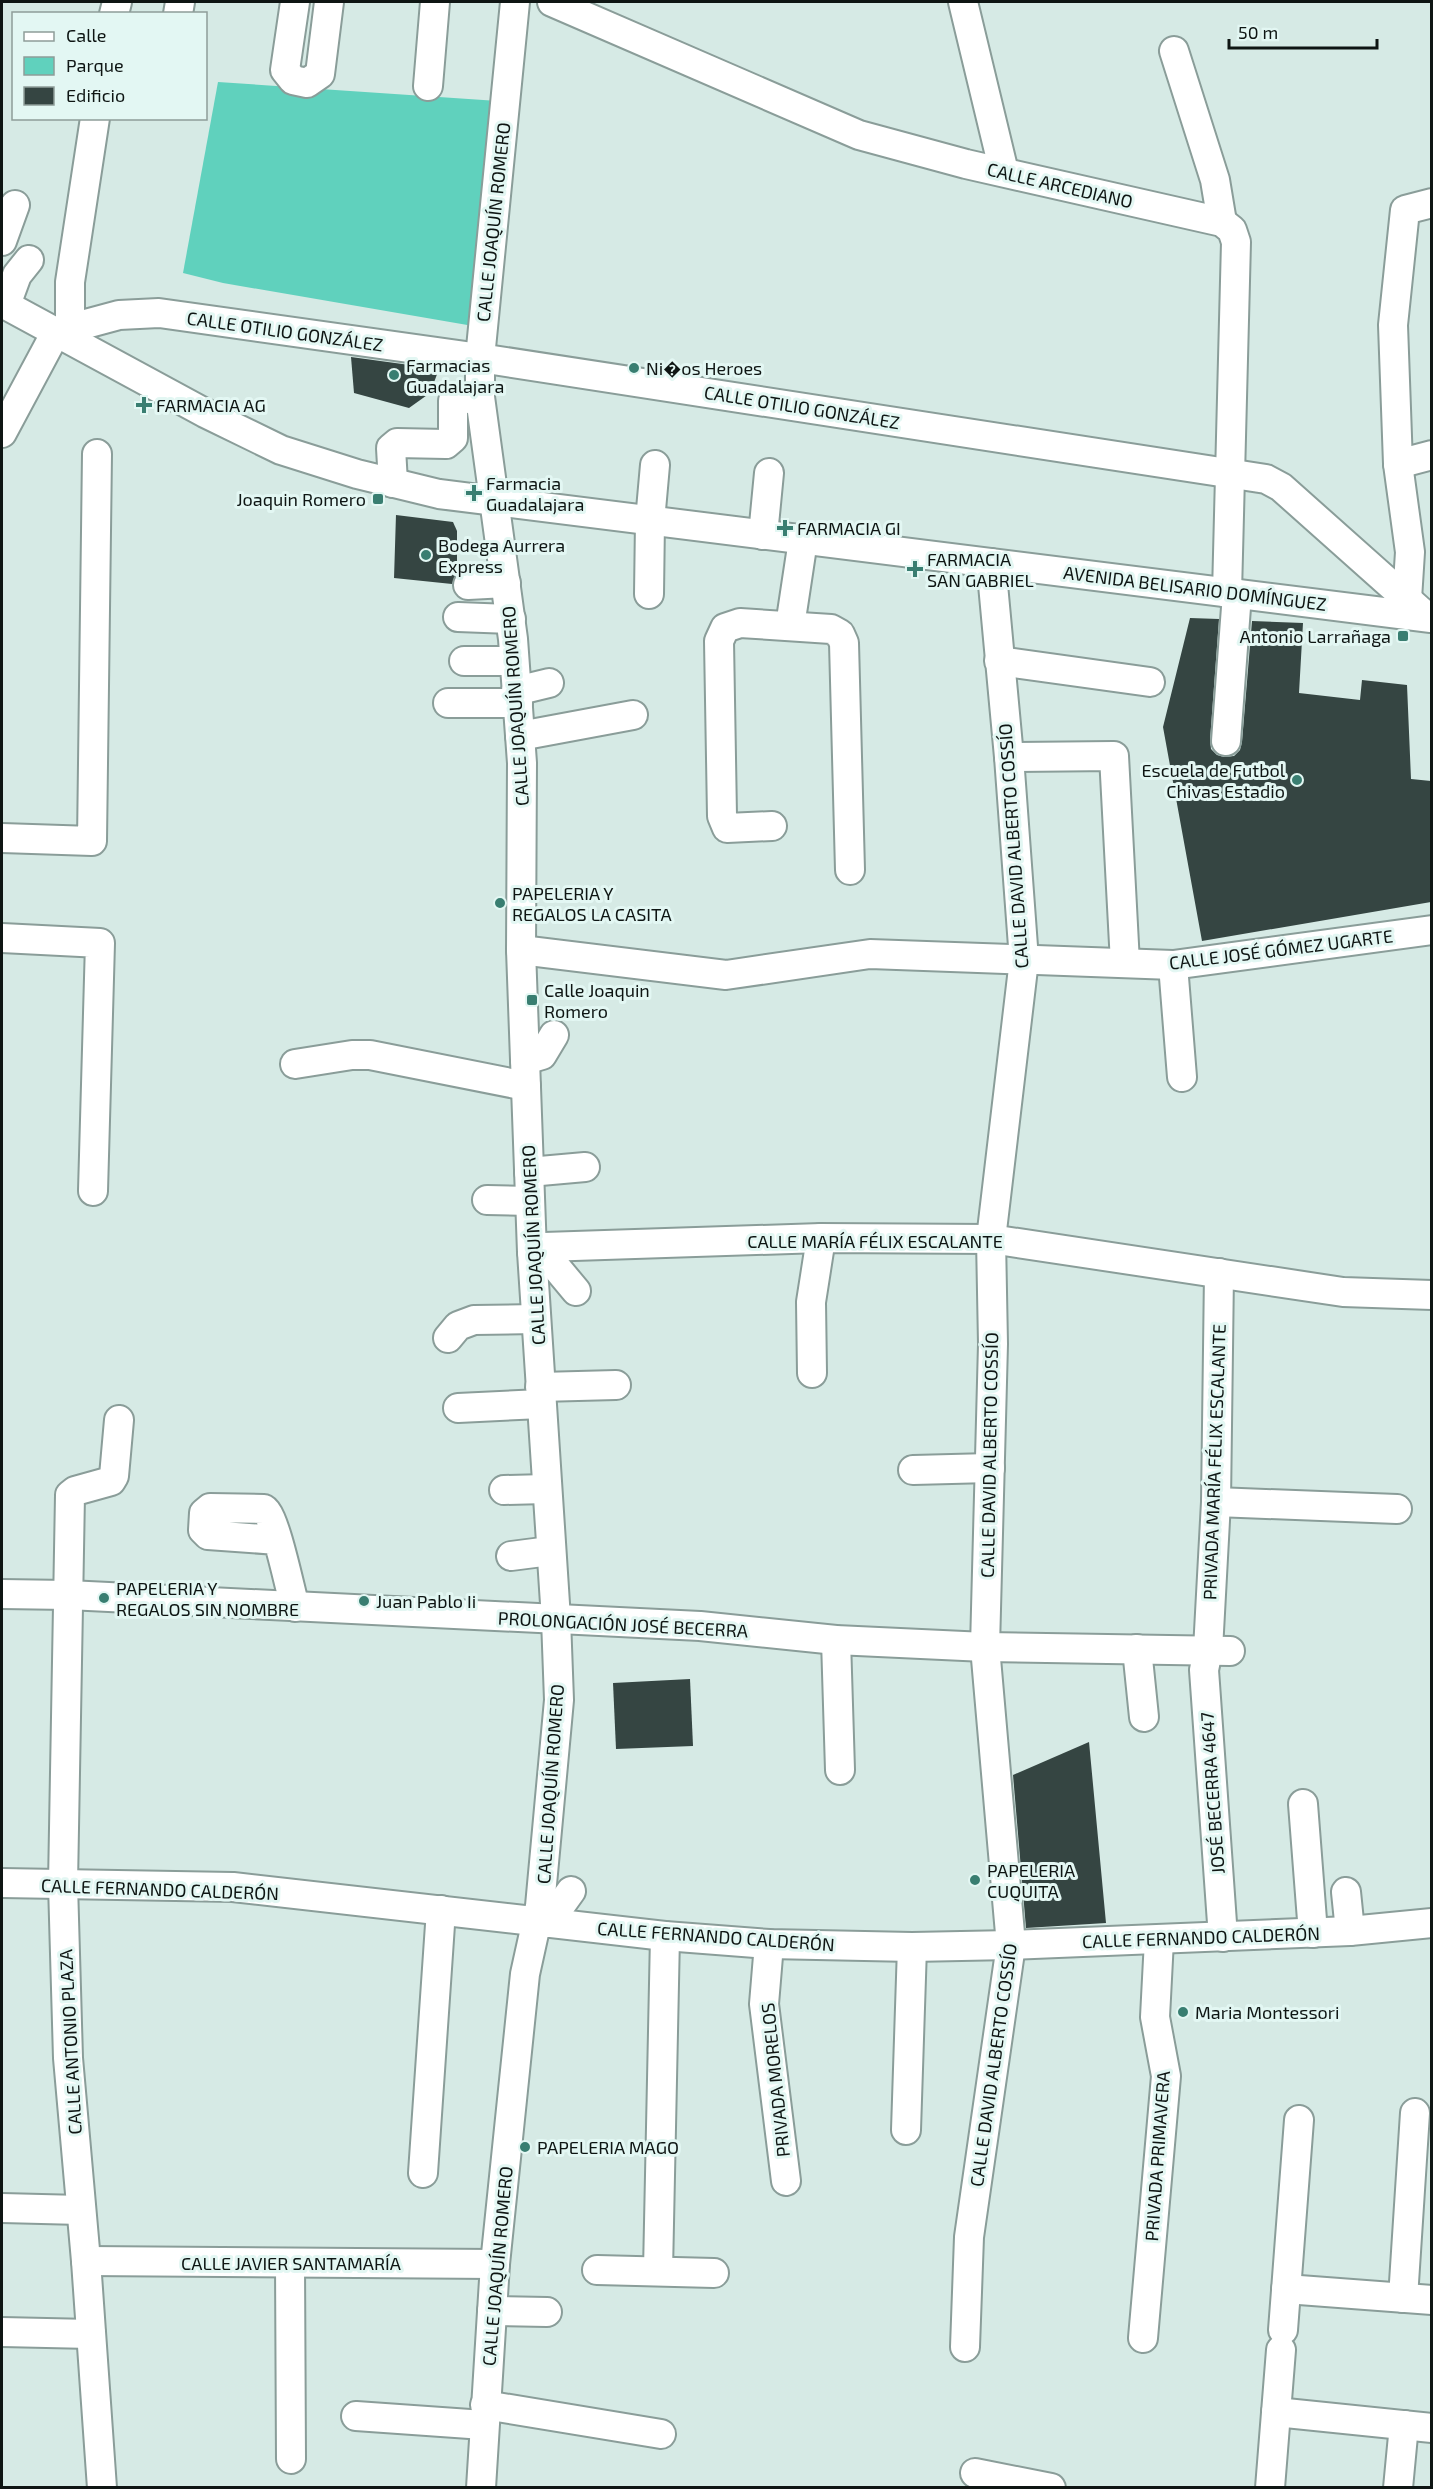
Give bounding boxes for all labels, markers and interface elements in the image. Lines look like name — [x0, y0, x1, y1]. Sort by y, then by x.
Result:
legend — [12, 12, 207, 120]
scale bar — [1229, 12, 1378, 50]
text: 50 m — [1238, 21, 1278, 43]
text: Calle — [66, 24, 107, 46]
text: Parque — [66, 54, 124, 76]
text: Edificio — [66, 84, 125, 106]
street label: CALLE JOAQUÍN ROMERO — [472, 121, 514, 323]
street label: CALLE ARCEDIANO — [985, 158, 1135, 212]
street label: CALLE OTILIO GONZÁLEZ — [185, 306, 385, 356]
place label: Farmacias Guadalajara — [406, 354, 504, 397]
place label: Ni�os Heroes — [646, 357, 762, 379]
marker: Ni�os Heroes — [627, 361, 641, 375]
marker: Farmacias Guadalajara — [387, 368, 401, 382]
street label: CALLE OTILIO GONZÁLEZ — [703, 381, 901, 433]
place label: FARMACIA AG — [156, 394, 266, 416]
marker: FARMACIA AG — [137, 398, 151, 412]
place label: Farmacia Guadalajara — [486, 472, 584, 515]
marker: Farmacia Guadalajara — [467, 486, 481, 500]
place label: Joaquin Romero — [236, 488, 366, 510]
marker: Joaquin Romero — [371, 492, 385, 506]
place label: FARMACIA GI — [797, 517, 901, 539]
marker: FARMACIA GI — [778, 521, 792, 535]
place label: Bodega Aurrera Express — [438, 534, 565, 577]
marker: Bodega Aurrera Express — [419, 548, 433, 562]
place label: FARMACIA SAN GABRIEL — [927, 548, 1034, 591]
street label: AVENIDA BELISARIO DOMÍNGUEZ — [1062, 561, 1328, 615]
marker: FARMACIA SAN GABRIEL — [908, 562, 922, 576]
street label: CALLE JOAQUÍN ROMERO — [497, 605, 533, 807]
place label: Antonio Larrañaga — [1239, 625, 1391, 647]
marker: Antonio Larrañaga — [1396, 629, 1410, 643]
street label: CALLE DAVID ALBERTO COSSÍO — [993, 723, 1033, 969]
place label: Escuela de Futbol Chivas Estadio — [1141, 759, 1286, 802]
marker: Escuela de Futbol Chivas Estadio — [1290, 773, 1304, 787]
place label: PAPELERIA Y REGALOS LA CASITA — [512, 882, 672, 925]
marker: PAPELERIA Y REGALOS LA CASITA — [493, 896, 507, 910]
street label: CALLE JOSÉ GÓMEZ UGARTE — [1168, 924, 1394, 974]
place label: Calle Joaquin Romero — [544, 979, 650, 1022]
marker: Calle Joaquin Romero — [525, 993, 539, 1007]
street label: CALLE JOAQUÍN ROMERO — [517, 1144, 549, 1346]
street label: CALLE MARÍA FÉLIX ESCALANTE — [747, 1230, 1003, 1252]
street label: PRIVADA MARÍA FÉLIX ESCALANTE — [1198, 1324, 1230, 1600]
street label: CALLE DAVID ALBERTO COSSÍO — [976, 1332, 1002, 1578]
place label: PAPELERIA Y REGALOS SIN NOMBRE — [116, 1577, 299, 1620]
place label: Juan Pablo Ii — [376, 1590, 476, 1612]
marker: PAPELERIA Y REGALOS SIN NOMBRE — [97, 1591, 111, 1605]
marker: Juan Pablo Ii — [357, 1594, 371, 1608]
street label: PROLONGACIÓN JOSÉ BECERRA — [497, 1606, 749, 1642]
street label: CALLE JOAQUÍN ROMERO — [532, 1683, 568, 1885]
street label: JOSÉ BECERRA 4647 — [1195, 1711, 1229, 1875]
place label: PAPELERIA CUQUITA — [987, 1859, 1076, 1902]
marker: PAPELERIA CUQUITA — [968, 1873, 982, 1887]
street label: CALLE FERNANDO CALDERÓN — [41, 1874, 279, 1904]
street label: CALLE FERNANDO CALDERÓN — [596, 1917, 836, 1955]
street label: CALLE FERNANDO CALDERÓN — [1082, 1922, 1320, 1952]
street label: CALLE DAVID ALBERTO COSSÍO — [965, 1942, 1021, 2188]
street label: CALLE ANTONIO PLAZA — [54, 1948, 86, 2135]
place label: Maria Montessori — [1195, 2001, 1339, 2023]
street label: PRIVADA MORELOS — [756, 2002, 794, 2158]
marker: Maria Montessori — [1176, 2005, 1190, 2019]
street label: PRIVADA PRIMAVERA — [1140, 2069, 1174, 2242]
place label: PAPELERIA MAGO — [537, 2136, 679, 2158]
marker: PAPELERIA MAGO — [518, 2140, 532, 2154]
street label: CALLE JOAQUÍN ROMERO — [477, 2165, 517, 2367]
street label: CALLE JAVIER SANTAMARÍA — [181, 2252, 402, 2274]

